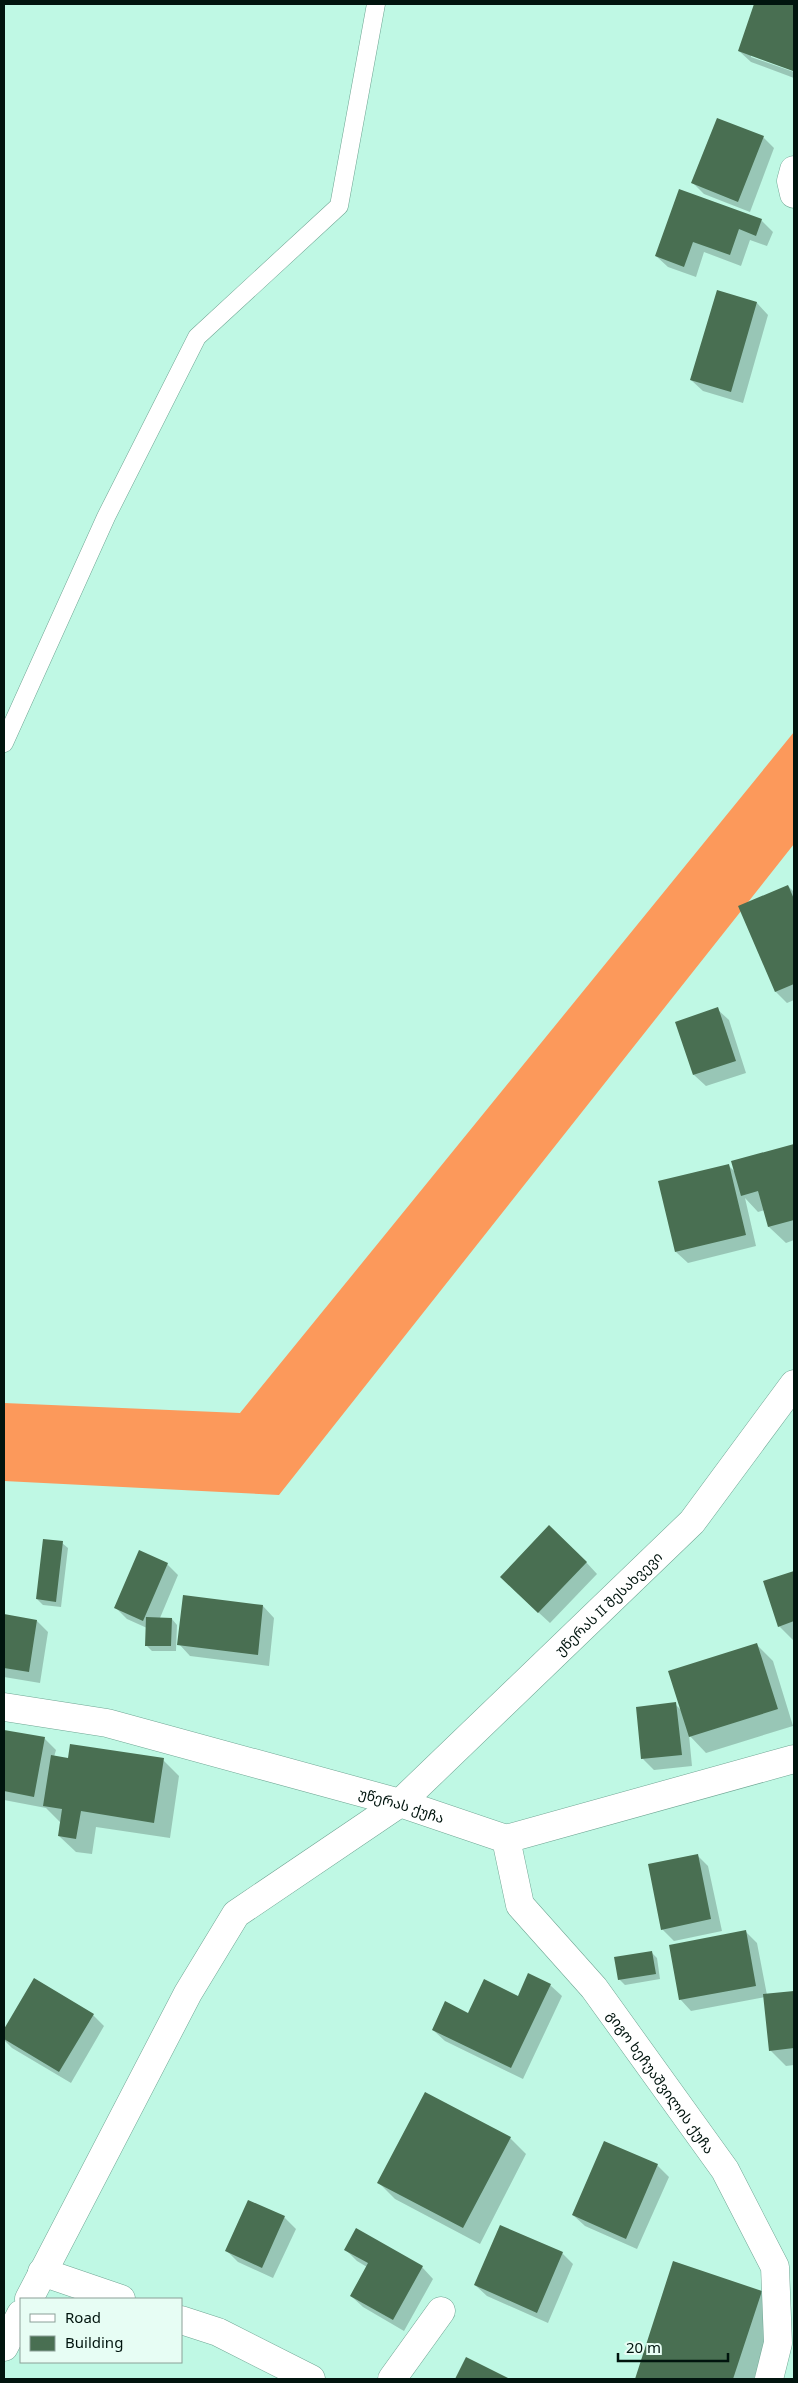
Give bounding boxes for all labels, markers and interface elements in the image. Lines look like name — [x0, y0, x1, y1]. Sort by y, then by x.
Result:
street label: უწერას II შესახვევი — [550, 1547, 666, 1659]
street label: უწერას ქუჩა — [357, 1783, 447, 1827]
street label: გიგო ხეჩუაშვილის ქუჩა — [603, 2006, 719, 2157]
legend — [20, 2298, 182, 2363]
text: Road — [65, 2307, 101, 2327]
scale bar — [618, 2330, 728, 2362]
text: Building — [65, 2332, 123, 2352]
text: 20 m — [626, 2337, 661, 2357]

